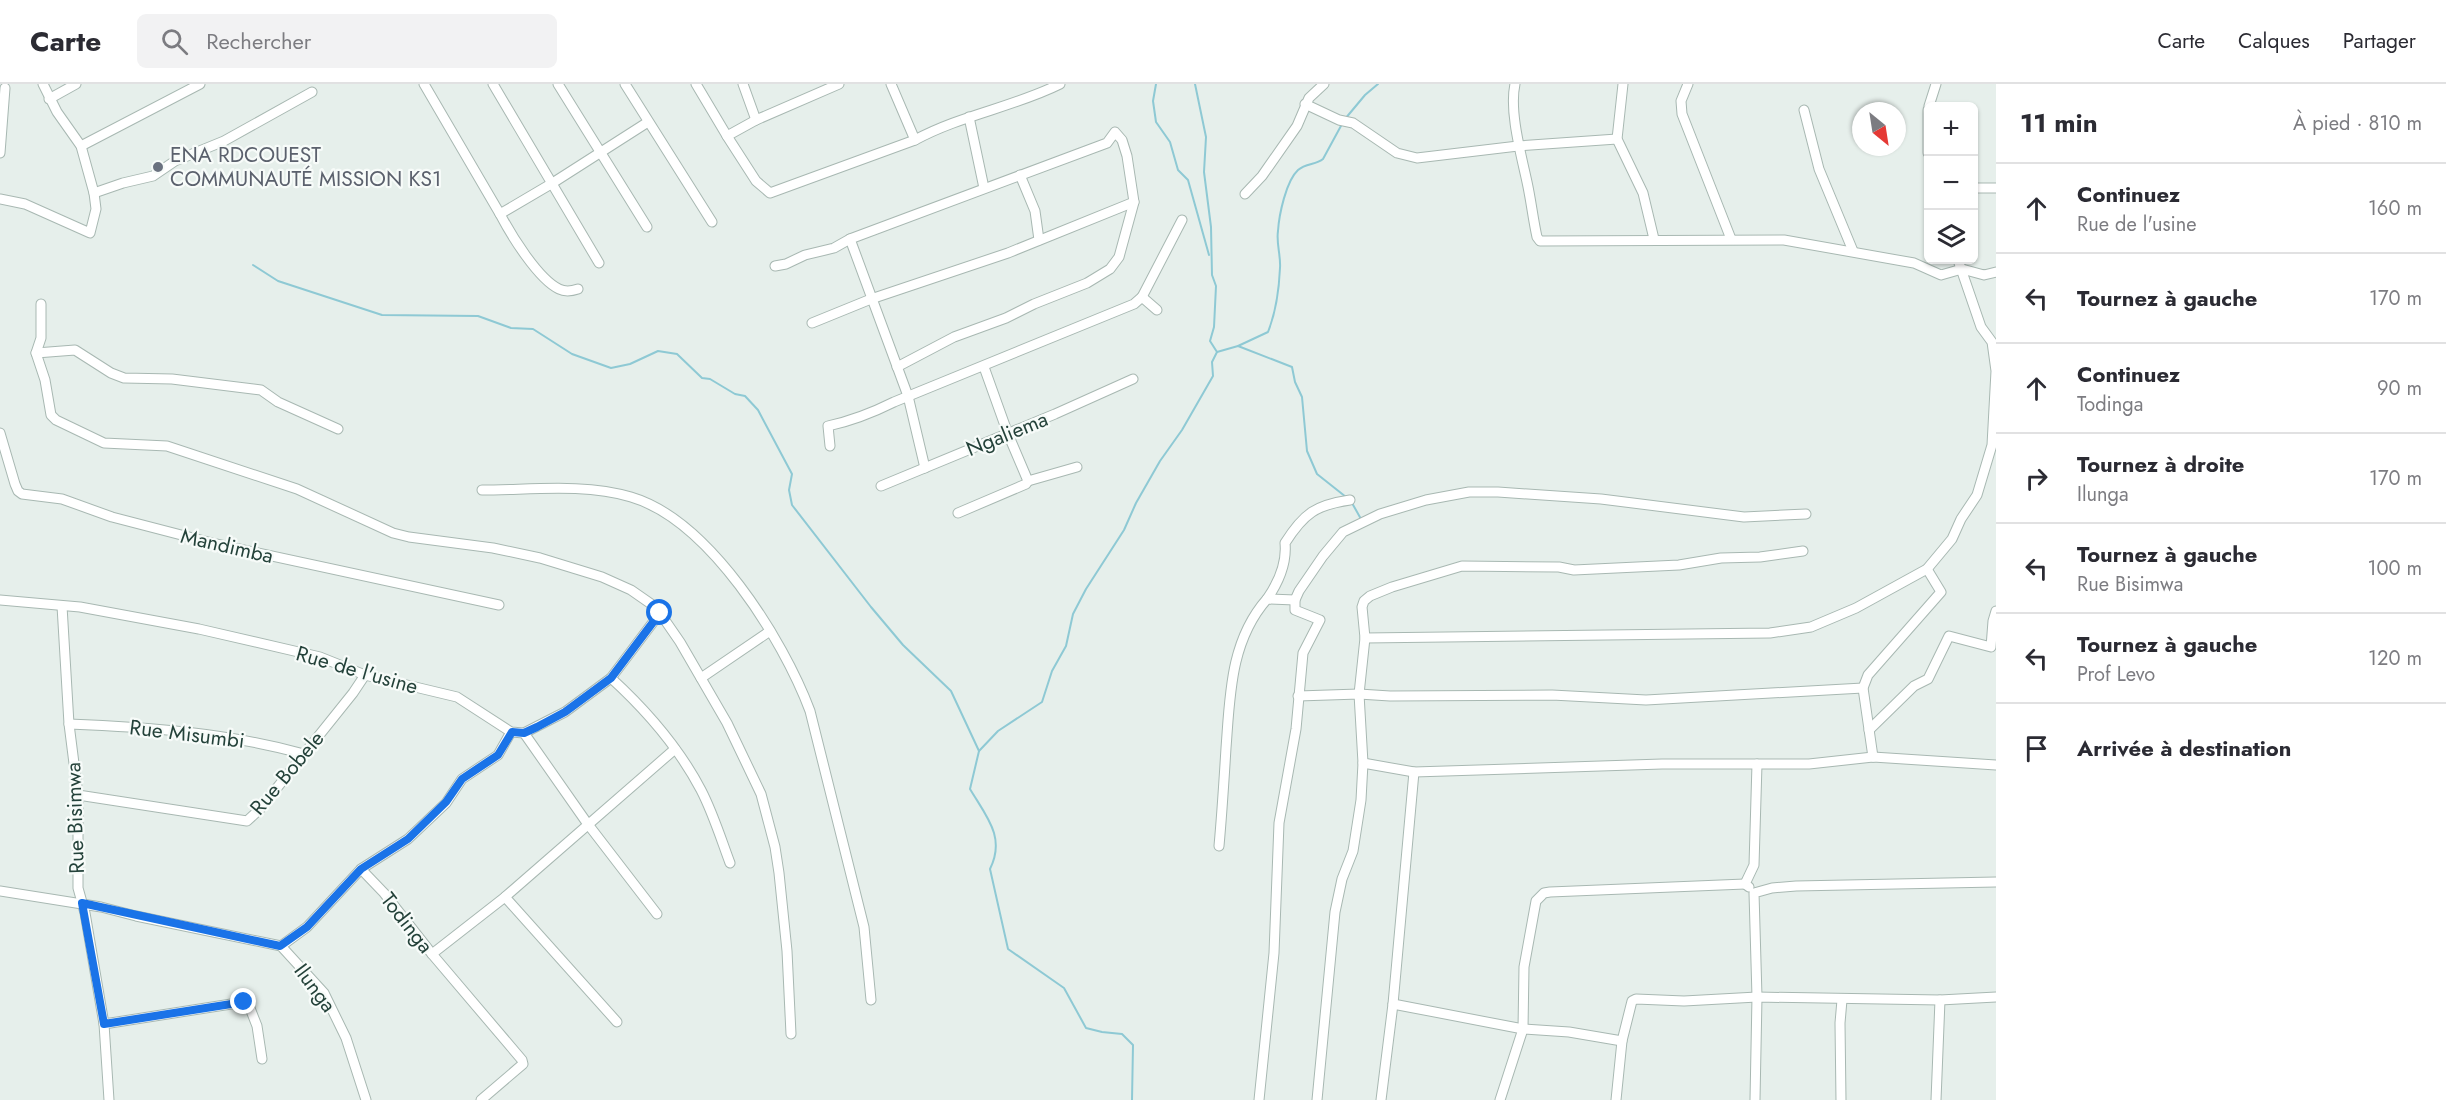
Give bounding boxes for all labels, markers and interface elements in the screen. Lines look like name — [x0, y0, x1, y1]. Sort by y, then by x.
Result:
search box — [137, 14, 557, 68]
text: Carte — [30, 21, 101, 62]
icon: search — [158, 25, 191, 58]
text: Rechercher — [206, 25, 311, 57]
text: Carte — [2158, 26, 2205, 56]
text: Calques — [2238, 26, 2310, 56]
text: Partager — [2343, 26, 2416, 56]
north arrow — [1852, 102, 1906, 156]
map controls — [1924, 102, 1978, 264]
button: + — [1924, 102, 1978, 156]
text: 11 min — [2020, 104, 2098, 142]
text: À pied · 810 m — [2293, 109, 2422, 138]
place label: ENA RDCOUEST COMMUNAUTÉ MISSION KS1 — [170, 140, 441, 194]
button: − — [1924, 156, 1978, 210]
marker: ENA RDCOUEST COMMUNAUTÉ MISSION KS1 — [151, 160, 165, 174]
text: Continuez — [2077, 178, 2180, 210]
icon: ahead — [2020, 192, 2053, 225]
text: 160 m — [2368, 194, 2422, 223]
button: layers — [1924, 210, 1978, 264]
text: Rue de l'usine — [2077, 210, 2197, 239]
icon: left — [2020, 282, 2053, 315]
text: Tournez à gauche — [2077, 282, 2257, 314]
text: 170 m — [2369, 284, 2422, 313]
text: Continuez — [2077, 358, 2180, 390]
icon: ahead — [2020, 372, 2053, 405]
text: 90 m — [2377, 374, 2422, 403]
text: Todinga — [2077, 390, 2143, 419]
street label: Ngaliema — [962, 404, 1052, 464]
text: Tournez à droite — [2077, 448, 2244, 480]
icon: right — [2020, 462, 2053, 495]
text: 170 m — [2369, 464, 2422, 493]
text: Ilunga — [2077, 480, 2129, 509]
street label: Mandimba — [178, 521, 276, 571]
text: Tournez à gauche — [2077, 538, 2257, 570]
icon: left — [2020, 552, 2053, 585]
text: 100 m — [2367, 554, 2422, 583]
text: Rue Bisimwa — [2077, 570, 2183, 599]
route start — [646, 599, 672, 625]
text: Tournez à gauche — [2077, 628, 2257, 660]
street label: Rue de l'usine — [293, 638, 422, 702]
icon: left — [2020, 642, 2053, 675]
text: 120 m — [2368, 644, 2422, 673]
text: Prof Levo — [2077, 660, 2155, 689]
street label: Rue Misumbi — [128, 712, 246, 756]
street label: Rue Bobele — [243, 724, 331, 822]
icon: arrive — [2020, 732, 2053, 765]
text: Arrivée à destination — [2077, 732, 2291, 764]
street label: Rue Bisimwa — [58, 762, 92, 874]
street label: Todinga — [374, 886, 440, 960]
street label: Ilunga — [287, 957, 343, 1019]
route end — [230, 988, 256, 1014]

